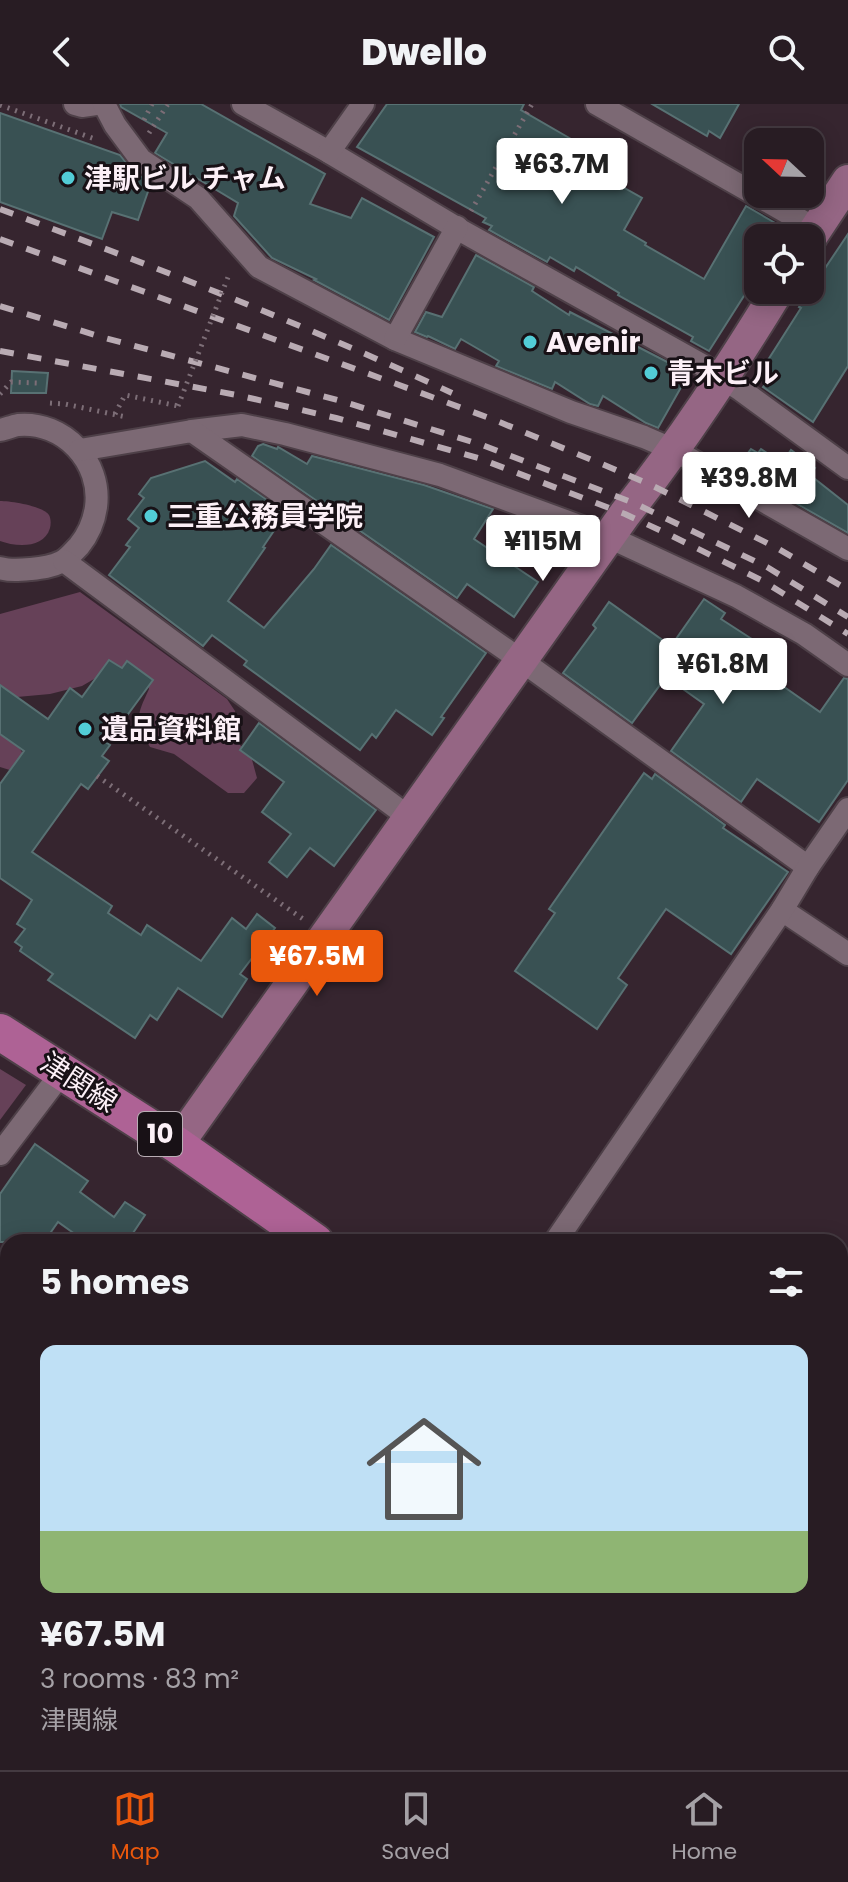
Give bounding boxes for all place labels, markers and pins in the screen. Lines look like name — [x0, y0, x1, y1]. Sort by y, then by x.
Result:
pin: ¥63.7M — [497, 138, 627, 206]
place label: 津駅ビル チャム — [84, 159, 286, 198]
marker: 津駅ビル チャム — [59, 169, 77, 187]
place label: Avenir — [546, 323, 641, 362]
marker: Avenir — [521, 333, 539, 351]
place label: 青木ビル — [667, 354, 779, 393]
marker: 青木ビル — [642, 364, 660, 382]
pin: ¥39.8M — [684, 452, 814, 520]
place label: 三重公務員学院 — [167, 497, 363, 536]
marker: 三重公務員学院 — [142, 507, 160, 525]
pin: ¥115M — [487, 515, 599, 583]
pin: ¥61.8M — [658, 638, 788, 706]
place label: 遺品資料館 — [101, 710, 241, 749]
marker: 遺品資料館 — [76, 720, 94, 738]
pin: ¥67.5M — [252, 930, 382, 998]

